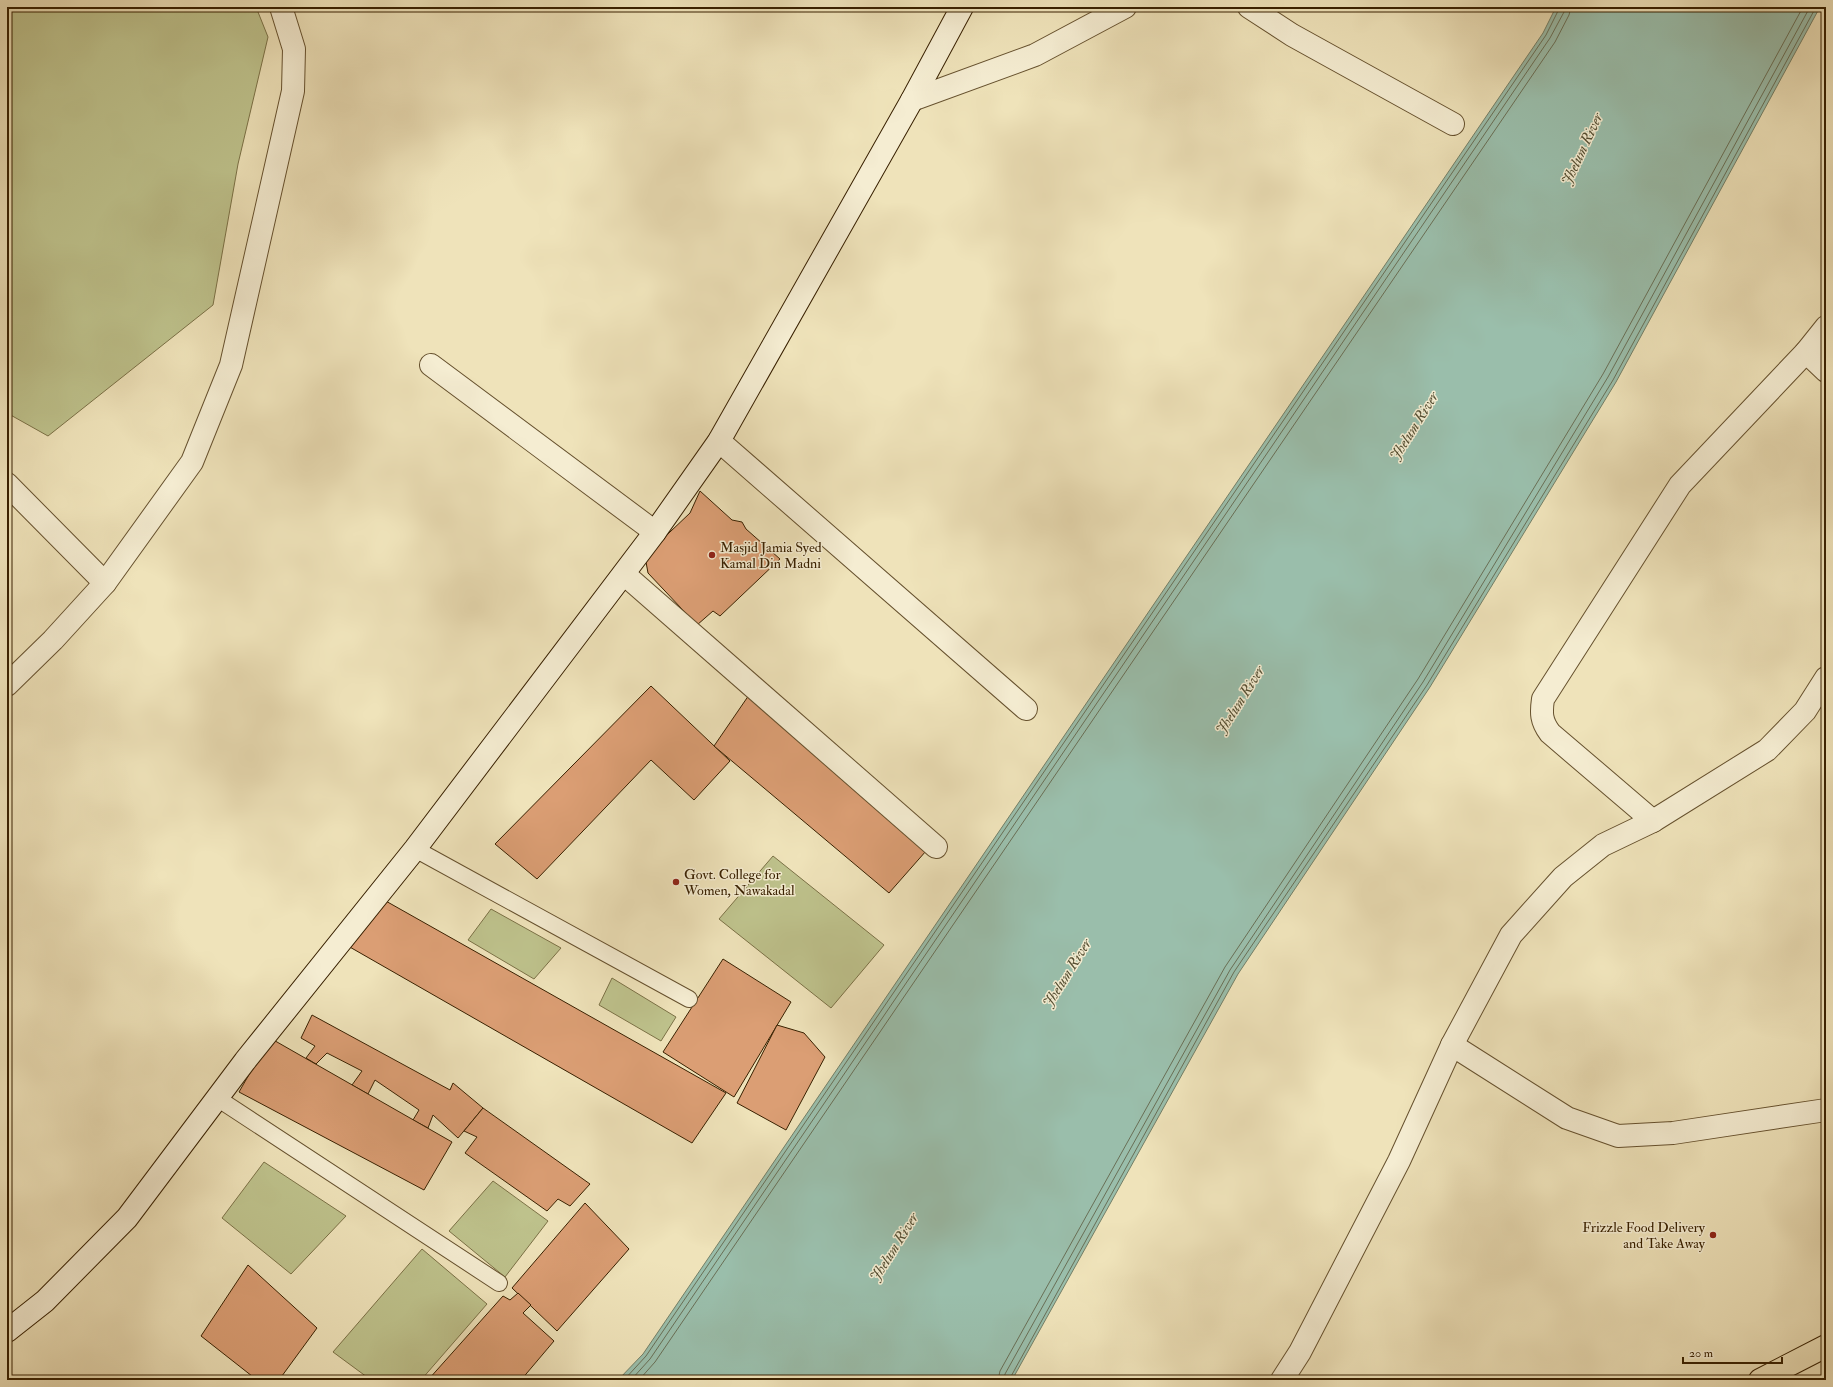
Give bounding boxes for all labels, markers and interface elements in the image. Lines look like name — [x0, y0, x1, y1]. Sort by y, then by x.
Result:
water label: Jhelum River — [1557, 109, 1608, 188]
water label: Jhelum River — [1386, 387, 1444, 464]
place label: Masjid Jamia Syed Kamal Din Madni — [720, 539, 822, 572]
marker: Masjid Jamia Syed Kamal Din Madni — [707, 550, 717, 560]
water label: Jhelum River — [1212, 661, 1270, 738]
place label: Govt. College for Women, Nawakadal — [683, 866, 795, 899]
marker: Govt. College for Women, Nawakadal — [671, 877, 681, 887]
water label: Jhelum River — [1039, 934, 1097, 1011]
water label: Jhelum River — [866, 1208, 924, 1285]
place label: Frizzle Food Delivery and Take Away — [1582, 1219, 1706, 1253]
marker: Frizzle Food Delivery and Take Away — [1708, 1230, 1718, 1240]
scale bar — [1683, 1339, 1782, 1365]
text: 20 m — [1689, 1346, 1714, 1361]

